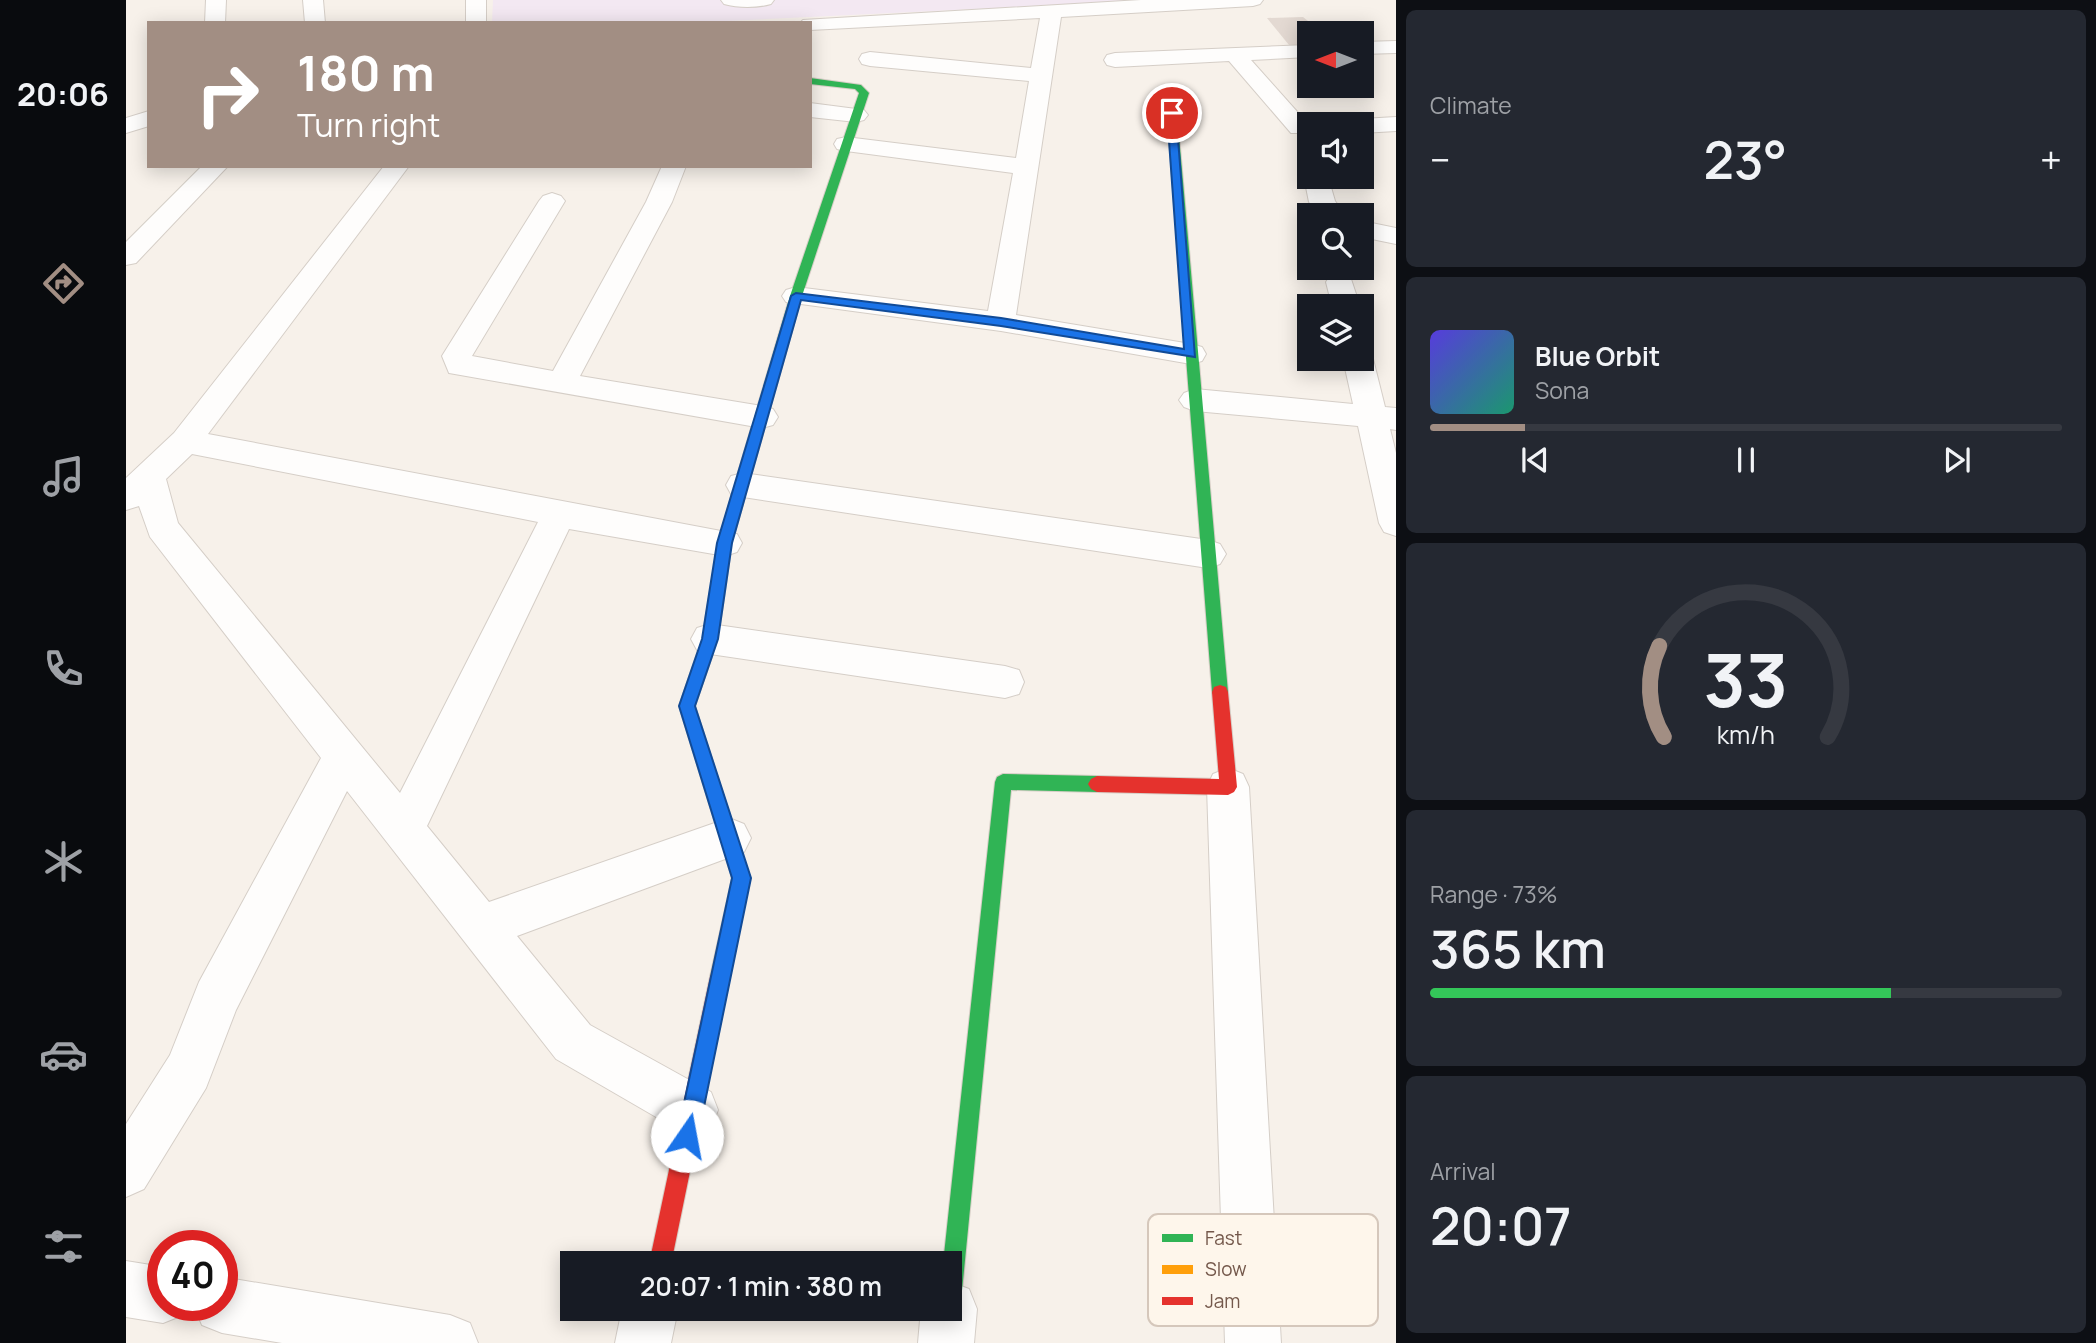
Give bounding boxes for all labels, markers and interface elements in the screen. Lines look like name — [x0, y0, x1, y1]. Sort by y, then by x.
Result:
north arrow — [1297, 21, 1374, 98]
map controls — [1297, 21, 1374, 371]
text: 180 m — [297, 39, 435, 106]
icon: right — [182, 49, 273, 140]
text: 20:06 — [17, 72, 109, 116]
pin — [1142, 83, 1202, 143]
text: Climate — [1430, 89, 1512, 121]
icon: arrive — [1153, 94, 1191, 132]
text: Turn right — [297, 103, 440, 147]
button: sound — [1297, 112, 1374, 189]
text: 23° — [1703, 124, 1787, 195]
text: − — [1430, 133, 1451, 185]
text: + — [2040, 133, 2062, 185]
button: search — [1297, 203, 1374, 280]
icon: directions — [39, 259, 88, 308]
button: layers — [1297, 294, 1374, 371]
text: Blue Orbit — [1535, 338, 1660, 374]
text: Sona — [1535, 374, 1589, 406]
icon: previous — [1516, 441, 1554, 479]
icon: pause — [1727, 441, 1765, 479]
icon: next — [1938, 441, 1976, 479]
icon: music — [39, 452, 88, 501]
text: 33 — [1704, 630, 1788, 730]
icon: phone — [39, 644, 88, 693]
text: km/h — [1717, 717, 1775, 752]
icon: climate — [39, 837, 88, 886]
text: Range · 73% — [1430, 878, 1557, 910]
text: 365 km — [1430, 913, 1606, 984]
icon: car — [39, 1030, 88, 1079]
position arrow — [650, 1099, 724, 1173]
text: Arrival — [1430, 1155, 1496, 1187]
text: 20:07 — [1430, 1190, 1572, 1261]
legend — [1148, 1214, 1378, 1326]
icon: filters — [39, 1222, 88, 1271]
text: Fast — [1205, 1225, 1242, 1251]
speed limit sign: 40 — [147, 1230, 238, 1321]
text: Slow — [1205, 1256, 1247, 1282]
text: 20:07 · 1 min · 380 m — [640, 1268, 882, 1304]
text: Jam — [1205, 1288, 1240, 1314]

